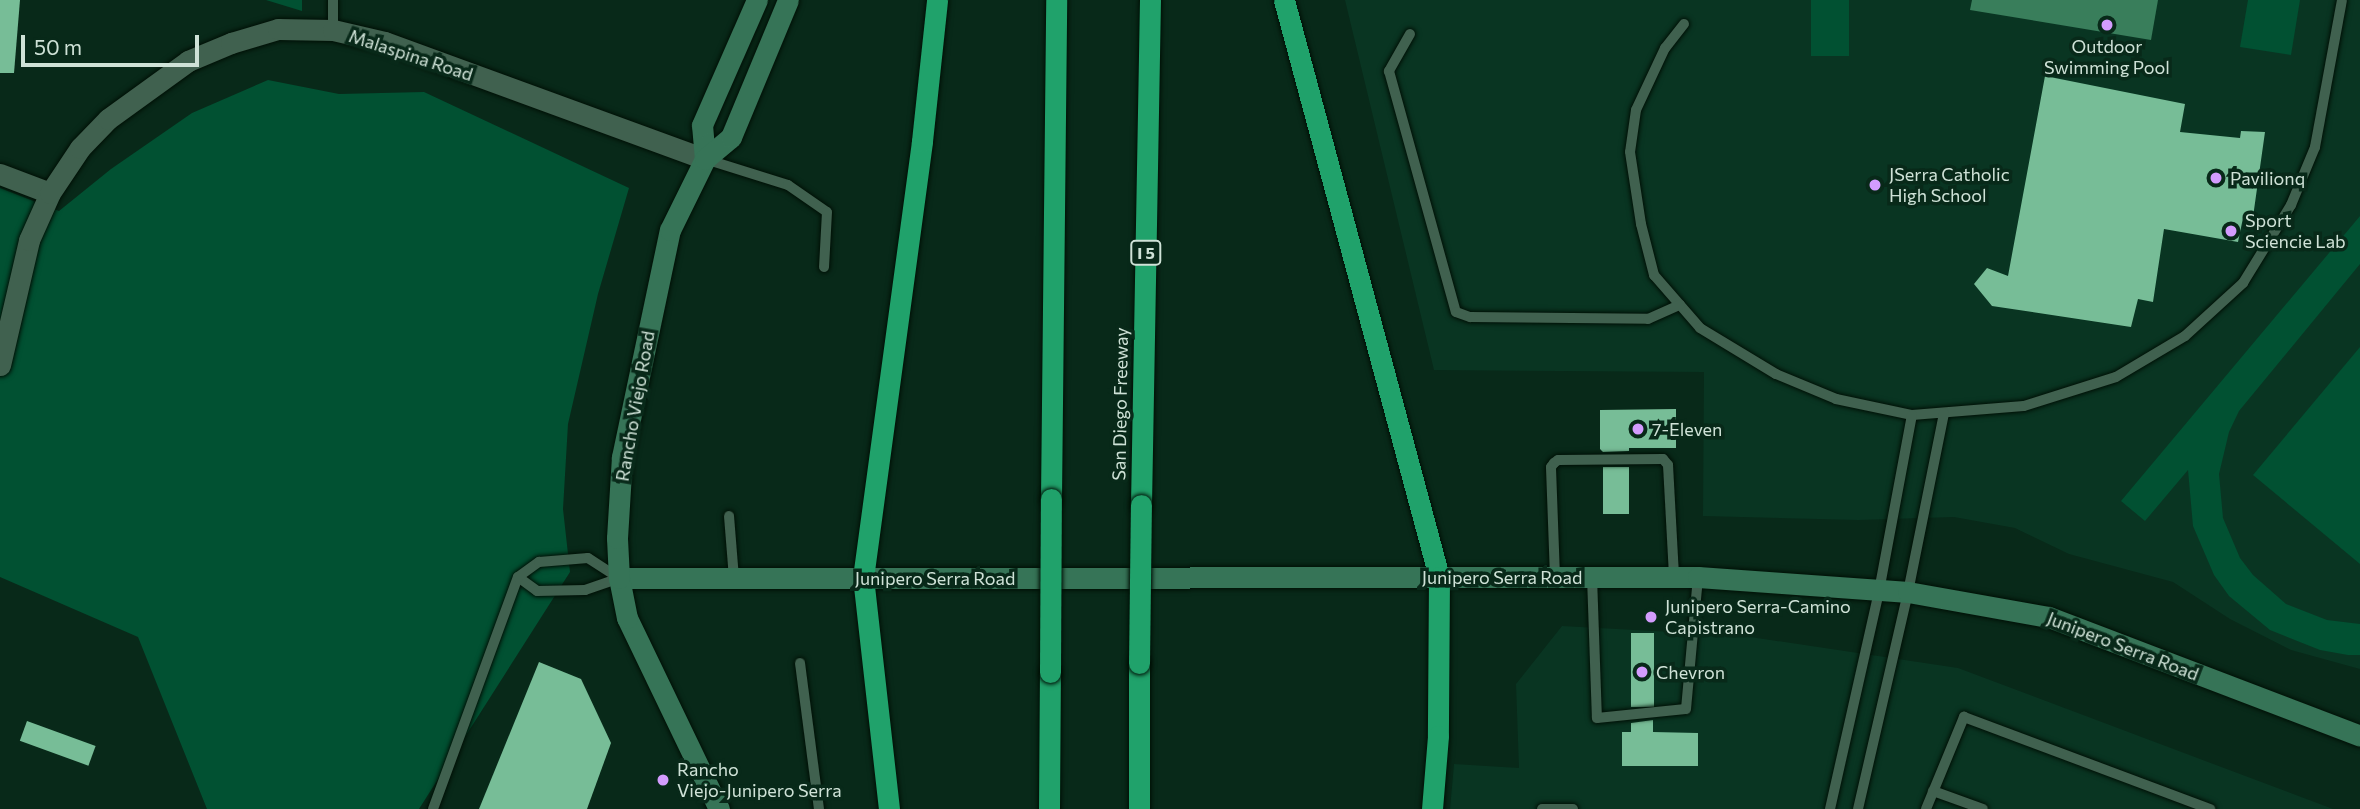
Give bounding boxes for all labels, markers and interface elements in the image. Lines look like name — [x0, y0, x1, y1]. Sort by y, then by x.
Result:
marker: Outdoor Swimming Pool — [2099, 17, 2115, 33]
scale bar — [24, 21, 203, 65]
street label: Malaspina Road — [346, 25, 476, 85]
text: 50 m — [34, 34, 82, 59]
place label: Outdoor Swimming Pool — [2044, 36, 2170, 78]
place label: JSerra Catholic High School — [1889, 164, 2010, 206]
place label: Pavilionq — [2230, 167, 2305, 189]
marker: Pavilionq — [2208, 170, 2224, 186]
marker: JSerra Catholic High School — [1867, 177, 1883, 193]
place label: Sport Sciencie Lab — [2245, 210, 2346, 252]
marker: Sport Sciencie Lab — [2223, 223, 2239, 239]
road number: I 5 — [1130, 241, 1162, 266]
street label: San Diego Freeway — [1108, 327, 1132, 481]
street label: Rancho Viejo Road — [611, 329, 659, 483]
place label: 7-Eleven — [1652, 418, 1722, 440]
marker: 7-Eleven — [1630, 421, 1646, 437]
street label: Junipero Serra Road — [1422, 566, 1582, 588]
street label: Junipero Serra Road — [855, 567, 1015, 589]
place label: Junipero Serra-Camino Capistrano — [1665, 596, 1851, 638]
street label: Junipero Serra Road — [2044, 607, 2202, 685]
marker: Junipero Serra-Camino Capistrano — [1643, 609, 1659, 625]
place label: Chevron — [1656, 661, 1725, 683]
marker: Chevron — [1634, 664, 1650, 680]
place label: Rancho Viejo-Junipero Serra — [677, 759, 842, 802]
marker: Rancho Viejo-Junipero Serra — [655, 772, 671, 788]

